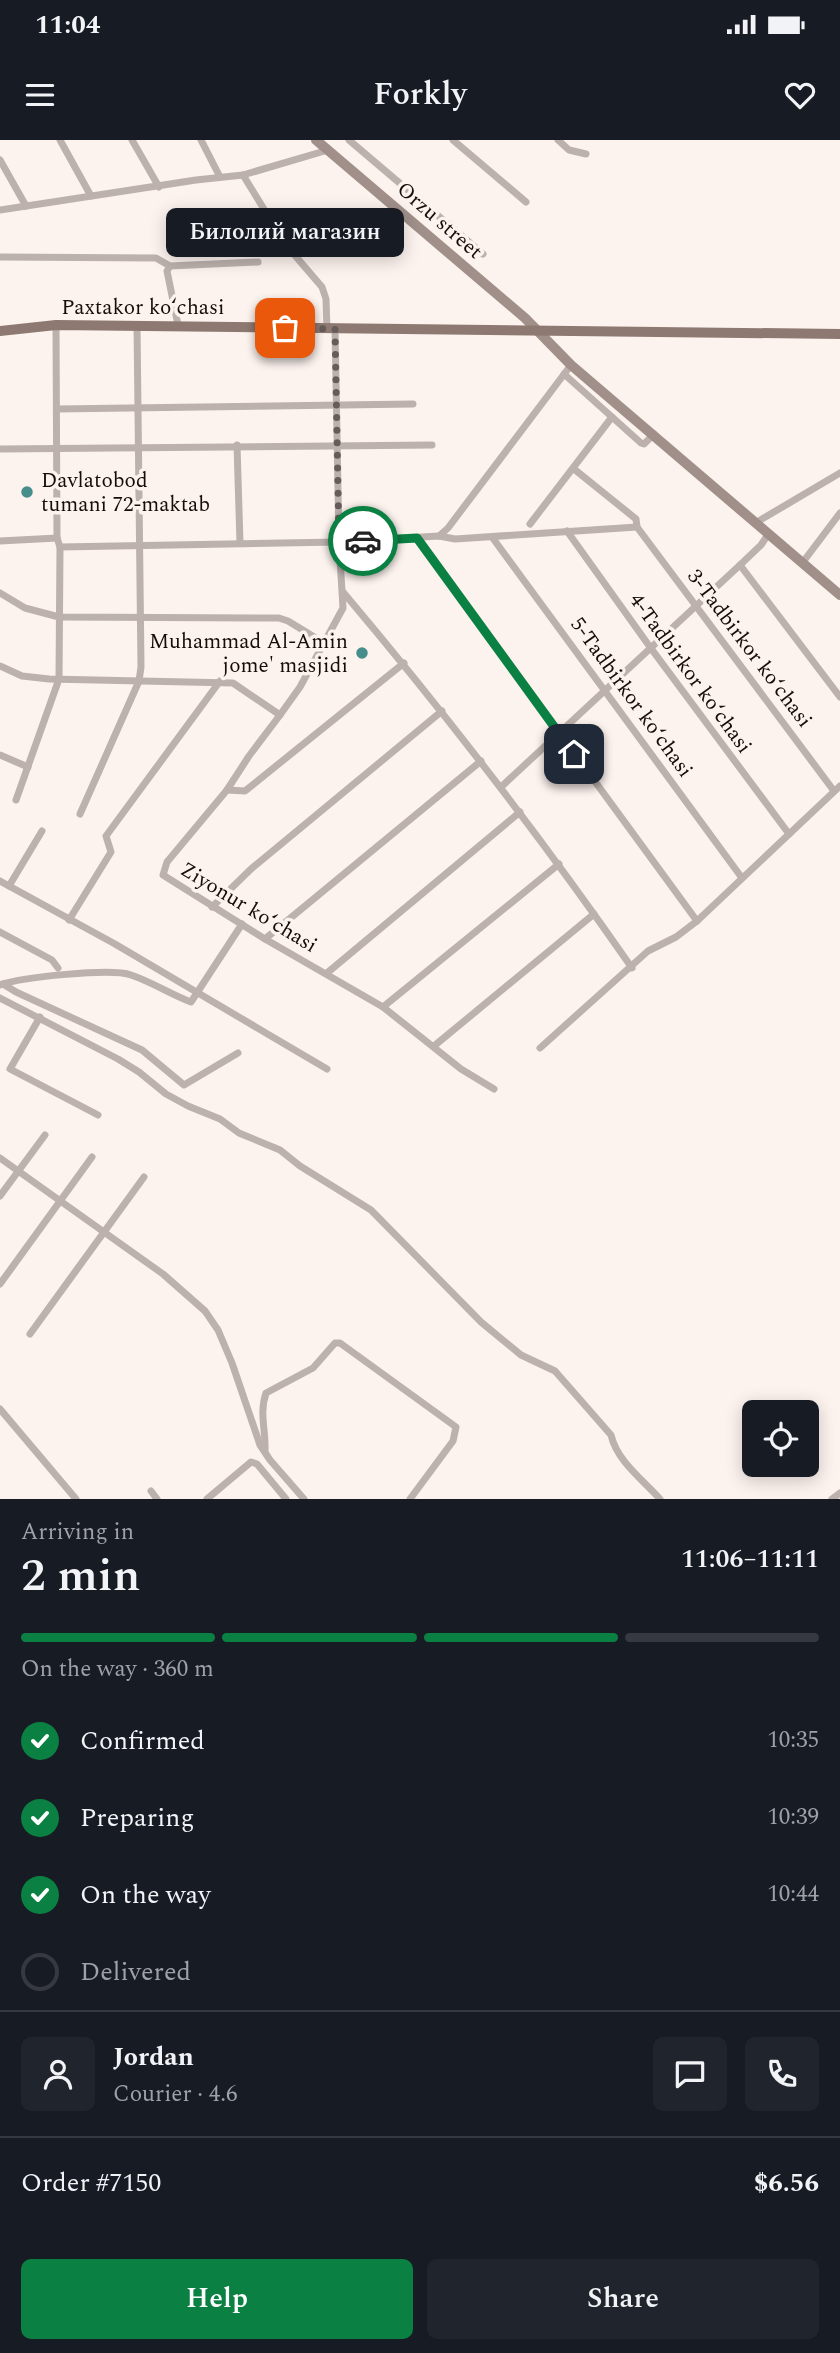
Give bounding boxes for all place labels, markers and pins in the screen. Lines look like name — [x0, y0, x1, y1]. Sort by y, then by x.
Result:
callout: Билолий магазин — [166, 209, 404, 258]
pin — [255, 298, 315, 358]
place label: Davlatobod tumani 72-maktab — [41, 465, 210, 521]
marker: Davlatobod tumani 72-maktab — [19, 484, 35, 500]
place label: Muhammad Al-Amin jome' masjidi — [149, 626, 348, 682]
marker: Muhammad Al-Amin jome' masjidi — [354, 645, 370, 661]
pin — [544, 724, 604, 784]

